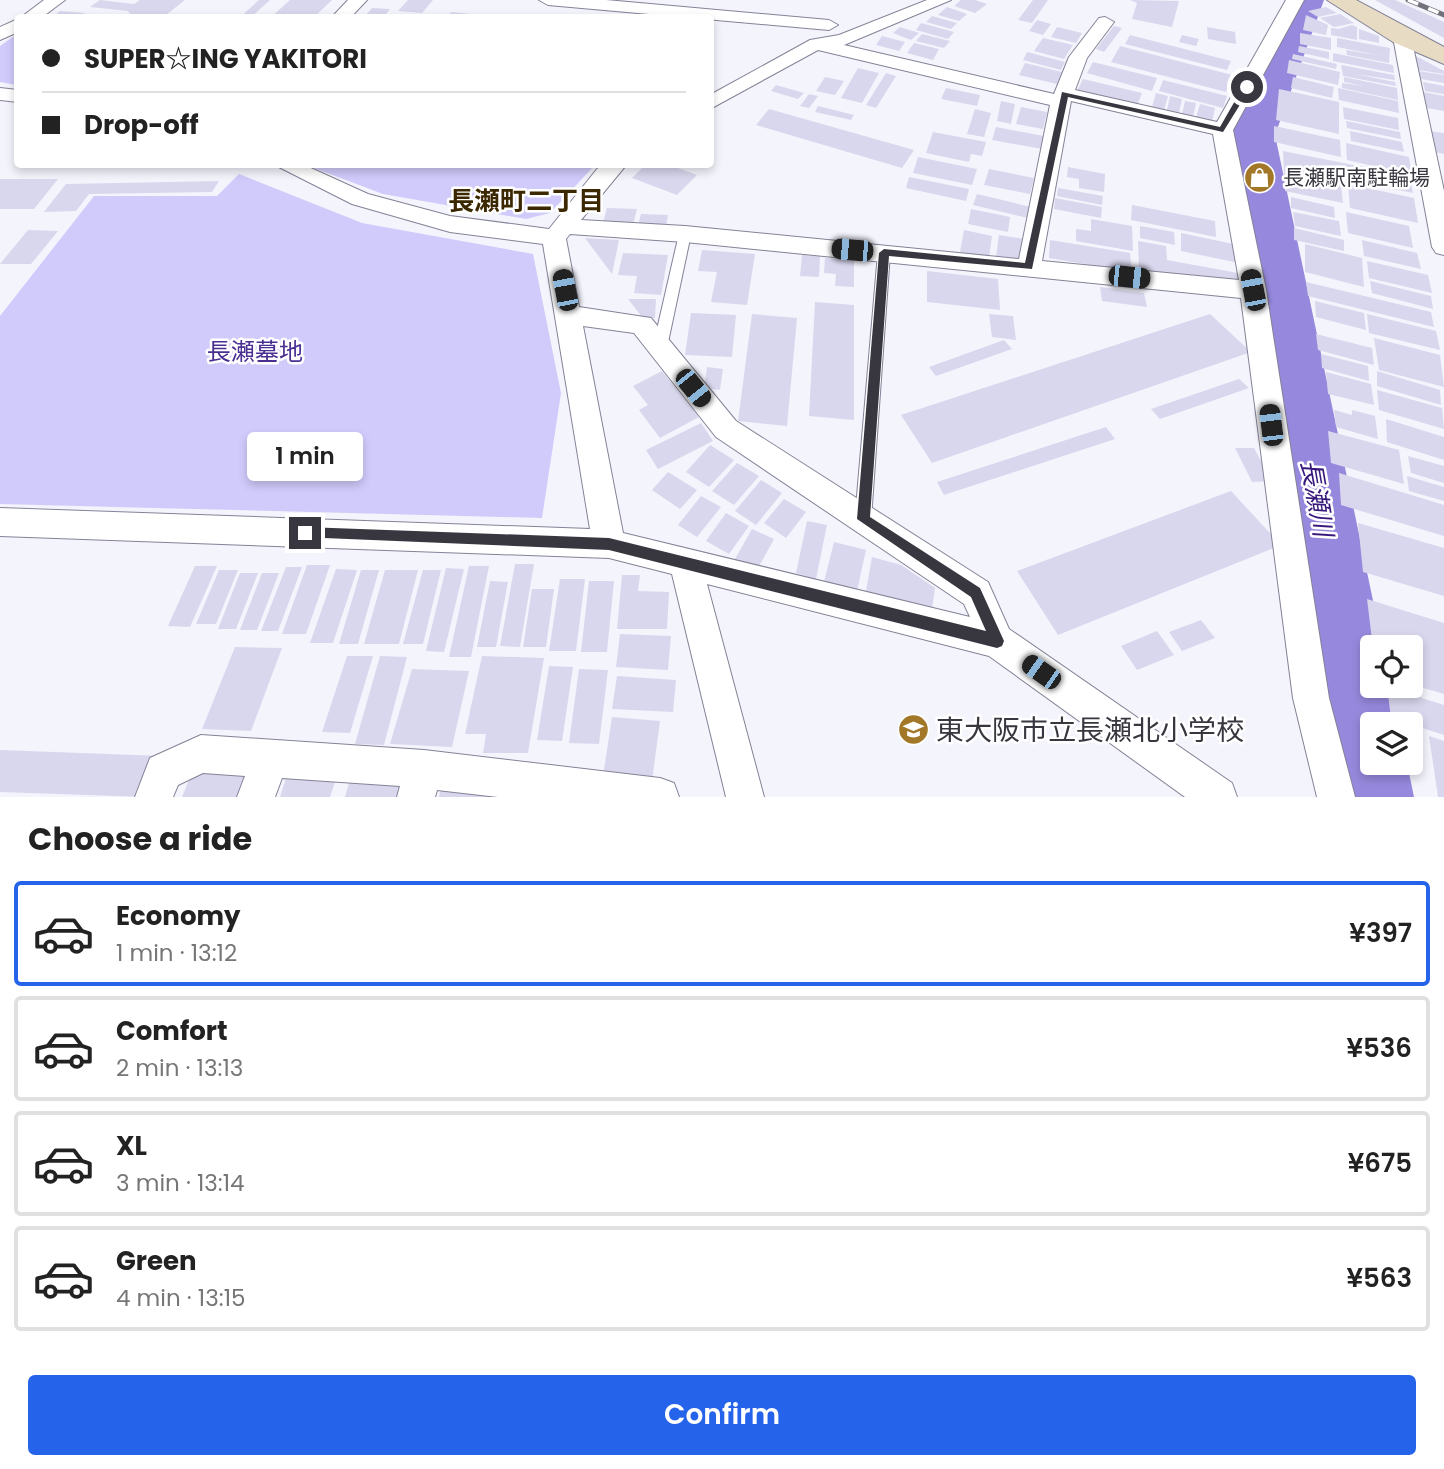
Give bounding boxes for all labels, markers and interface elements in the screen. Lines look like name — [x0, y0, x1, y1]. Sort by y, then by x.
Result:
text: SUPER☆ING YAKITORI — [84, 41, 367, 77]
route start — [1231, 71, 1263, 103]
text: Drop-off — [84, 107, 199, 143]
shop icon: 長瀬駅南駐輪場 — [1243, 161, 1277, 195]
place label: 長瀬駅南駐輪場 — [1283, 163, 1430, 192]
district label: 長瀬町二丁目 — [448, 183, 604, 219]
car — [831, 238, 874, 262]
car — [1108, 264, 1151, 290]
car — [551, 267, 580, 313]
car — [1239, 267, 1268, 313]
park label: 長瀬墓地 — [207, 335, 303, 368]
car — [672, 365, 715, 411]
car — [1259, 403, 1284, 447]
callout: 1 min — [247, 432, 363, 480]
text: 1 min — [275, 440, 335, 472]
water label: 長瀬川 — [1292, 456, 1342, 542]
route end — [289, 517, 321, 549]
map controls — [1360, 635, 1423, 775]
button: locate — [1360, 635, 1423, 698]
car — [1018, 651, 1065, 693]
place label: 東大阪市立長瀬北小学校 — [936, 711, 1244, 750]
button: layers — [1360, 712, 1423, 775]
school or university icon: 東大阪市立長瀬北小学校 — [896, 713, 930, 747]
text: Choose a ride — [28, 816, 252, 861]
text: Economy — [116, 898, 240, 934]
icon: car — [32, 902, 95, 965]
text: ¥397 — [1349, 915, 1412, 951]
text: 1 min · 13:12 — [116, 937, 237, 969]
text: Comfort — [116, 1013, 228, 1049]
icon: car — [32, 1017, 95, 1080]
text: ¥536 — [1347, 1030, 1412, 1066]
text: 2 min · 13:13 — [116, 1052, 243, 1084]
text: XL — [116, 1128, 147, 1164]
icon: car — [32, 1132, 95, 1195]
text: ¥675 — [1348, 1145, 1412, 1181]
text: 3 min · 13:14 — [116, 1167, 245, 1199]
text: Green — [116, 1243, 197, 1279]
icon: car — [32, 1247, 95, 1310]
text: ¥563 — [1347, 1260, 1412, 1296]
text: 4 min · 13:15 — [116, 1282, 245, 1314]
button: Confirm — [28, 1375, 1416, 1455]

